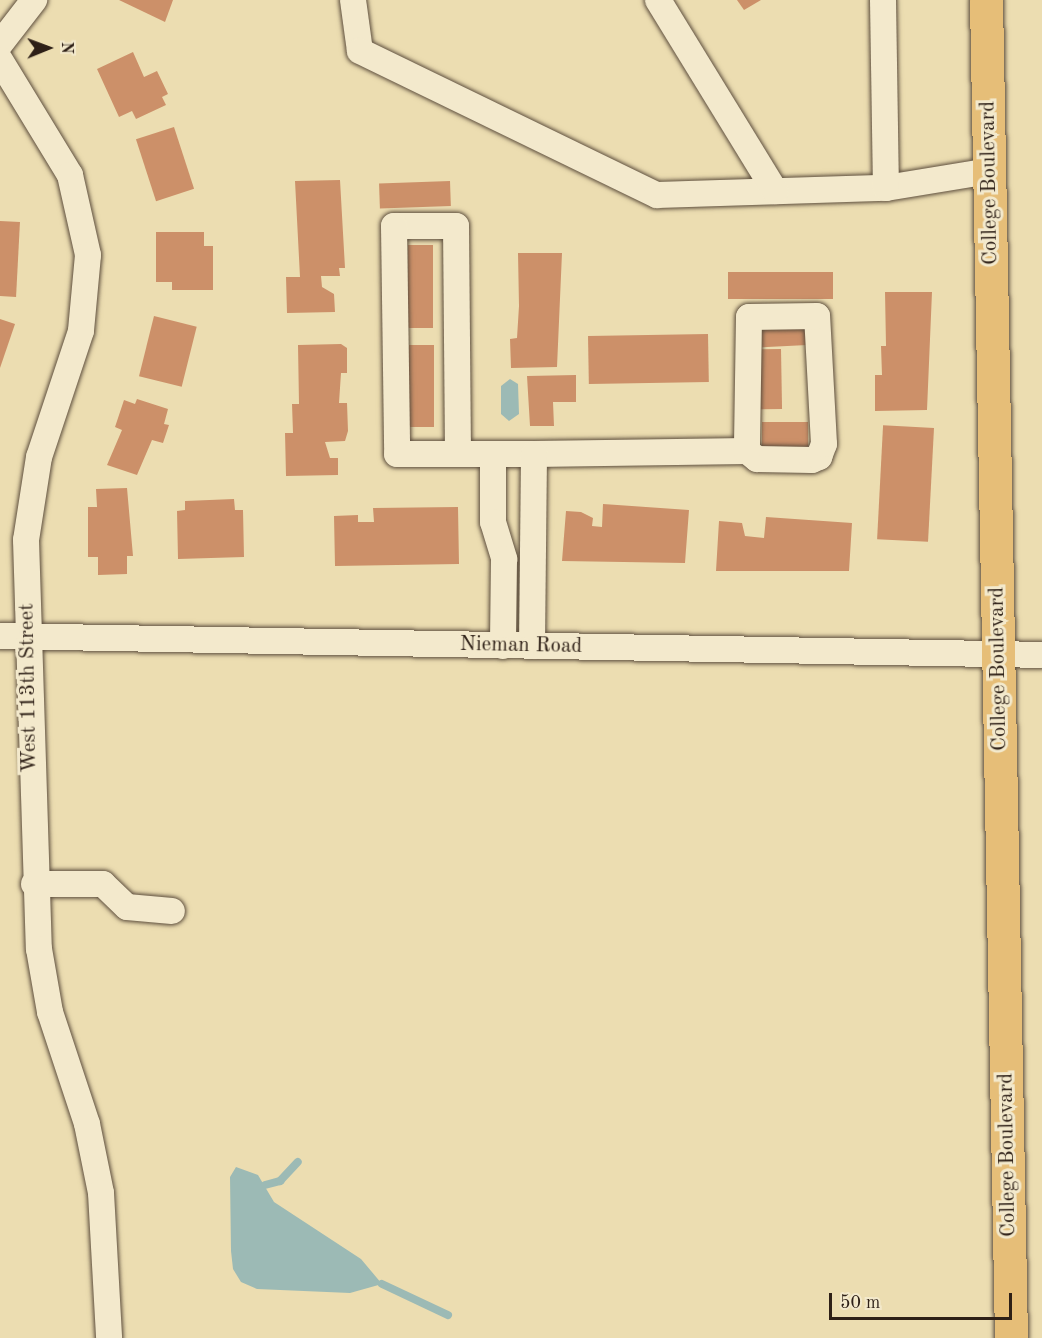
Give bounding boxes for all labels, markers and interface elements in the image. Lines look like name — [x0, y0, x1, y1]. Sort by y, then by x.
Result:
north arrow — [18, 18, 78, 78]
text: N — [58, 41, 74, 54]
street label: College Boulevard — [976, 101, 1004, 265]
street label: College Boulevard — [985, 587, 1013, 751]
street label: West 113th Street — [15, 603, 43, 773]
street label: Nieman Road — [460, 632, 582, 660]
street label: College Boulevard — [994, 1073, 1022, 1237]
scale bar — [832, 1281, 1015, 1319]
text: 50 m — [840, 1294, 880, 1312]

